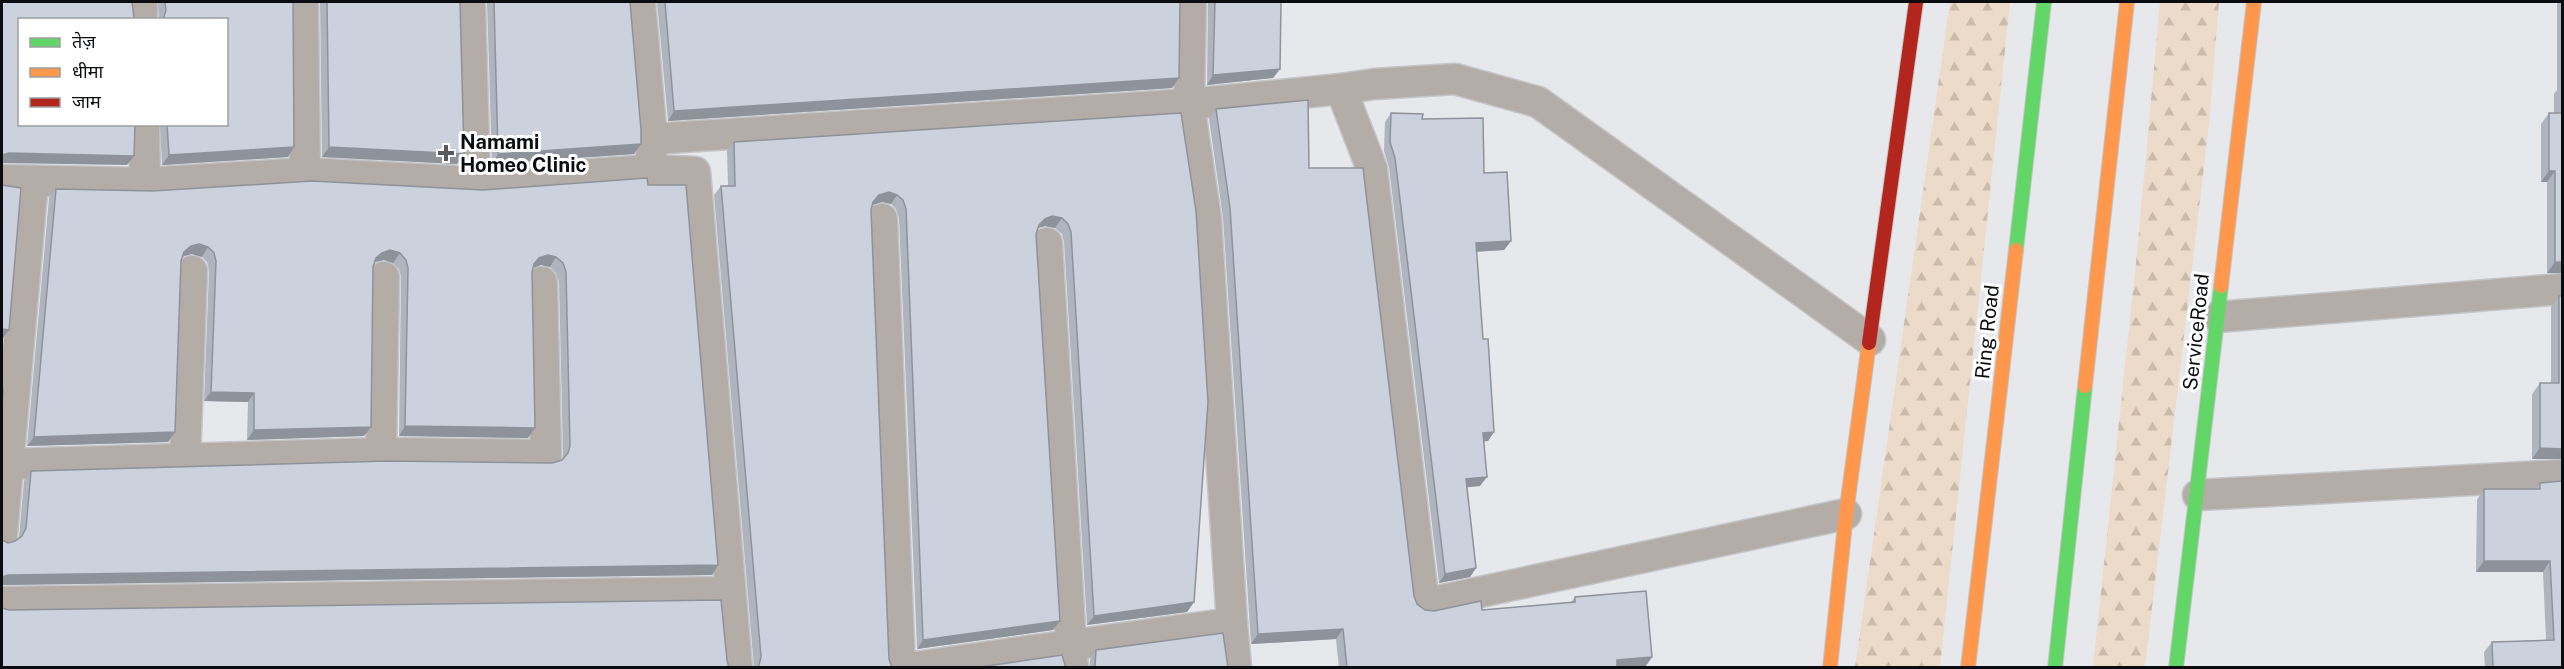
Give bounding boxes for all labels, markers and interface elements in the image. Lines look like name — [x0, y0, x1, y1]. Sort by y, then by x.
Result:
legend — [18, 18, 228, 126]
text: तेज़ — [72, 31, 96, 52]
text: धीमा — [72, 61, 103, 82]
text: जाम — [72, 91, 102, 112]
place label: Namami Homeo Clinic — [460, 130, 586, 177]
marker: Namami Homeo Clinic — [437, 144, 455, 162]
street label: ServiceRoad — [2178, 272, 2214, 392]
street label: Ring Road — [1970, 284, 2004, 380]

